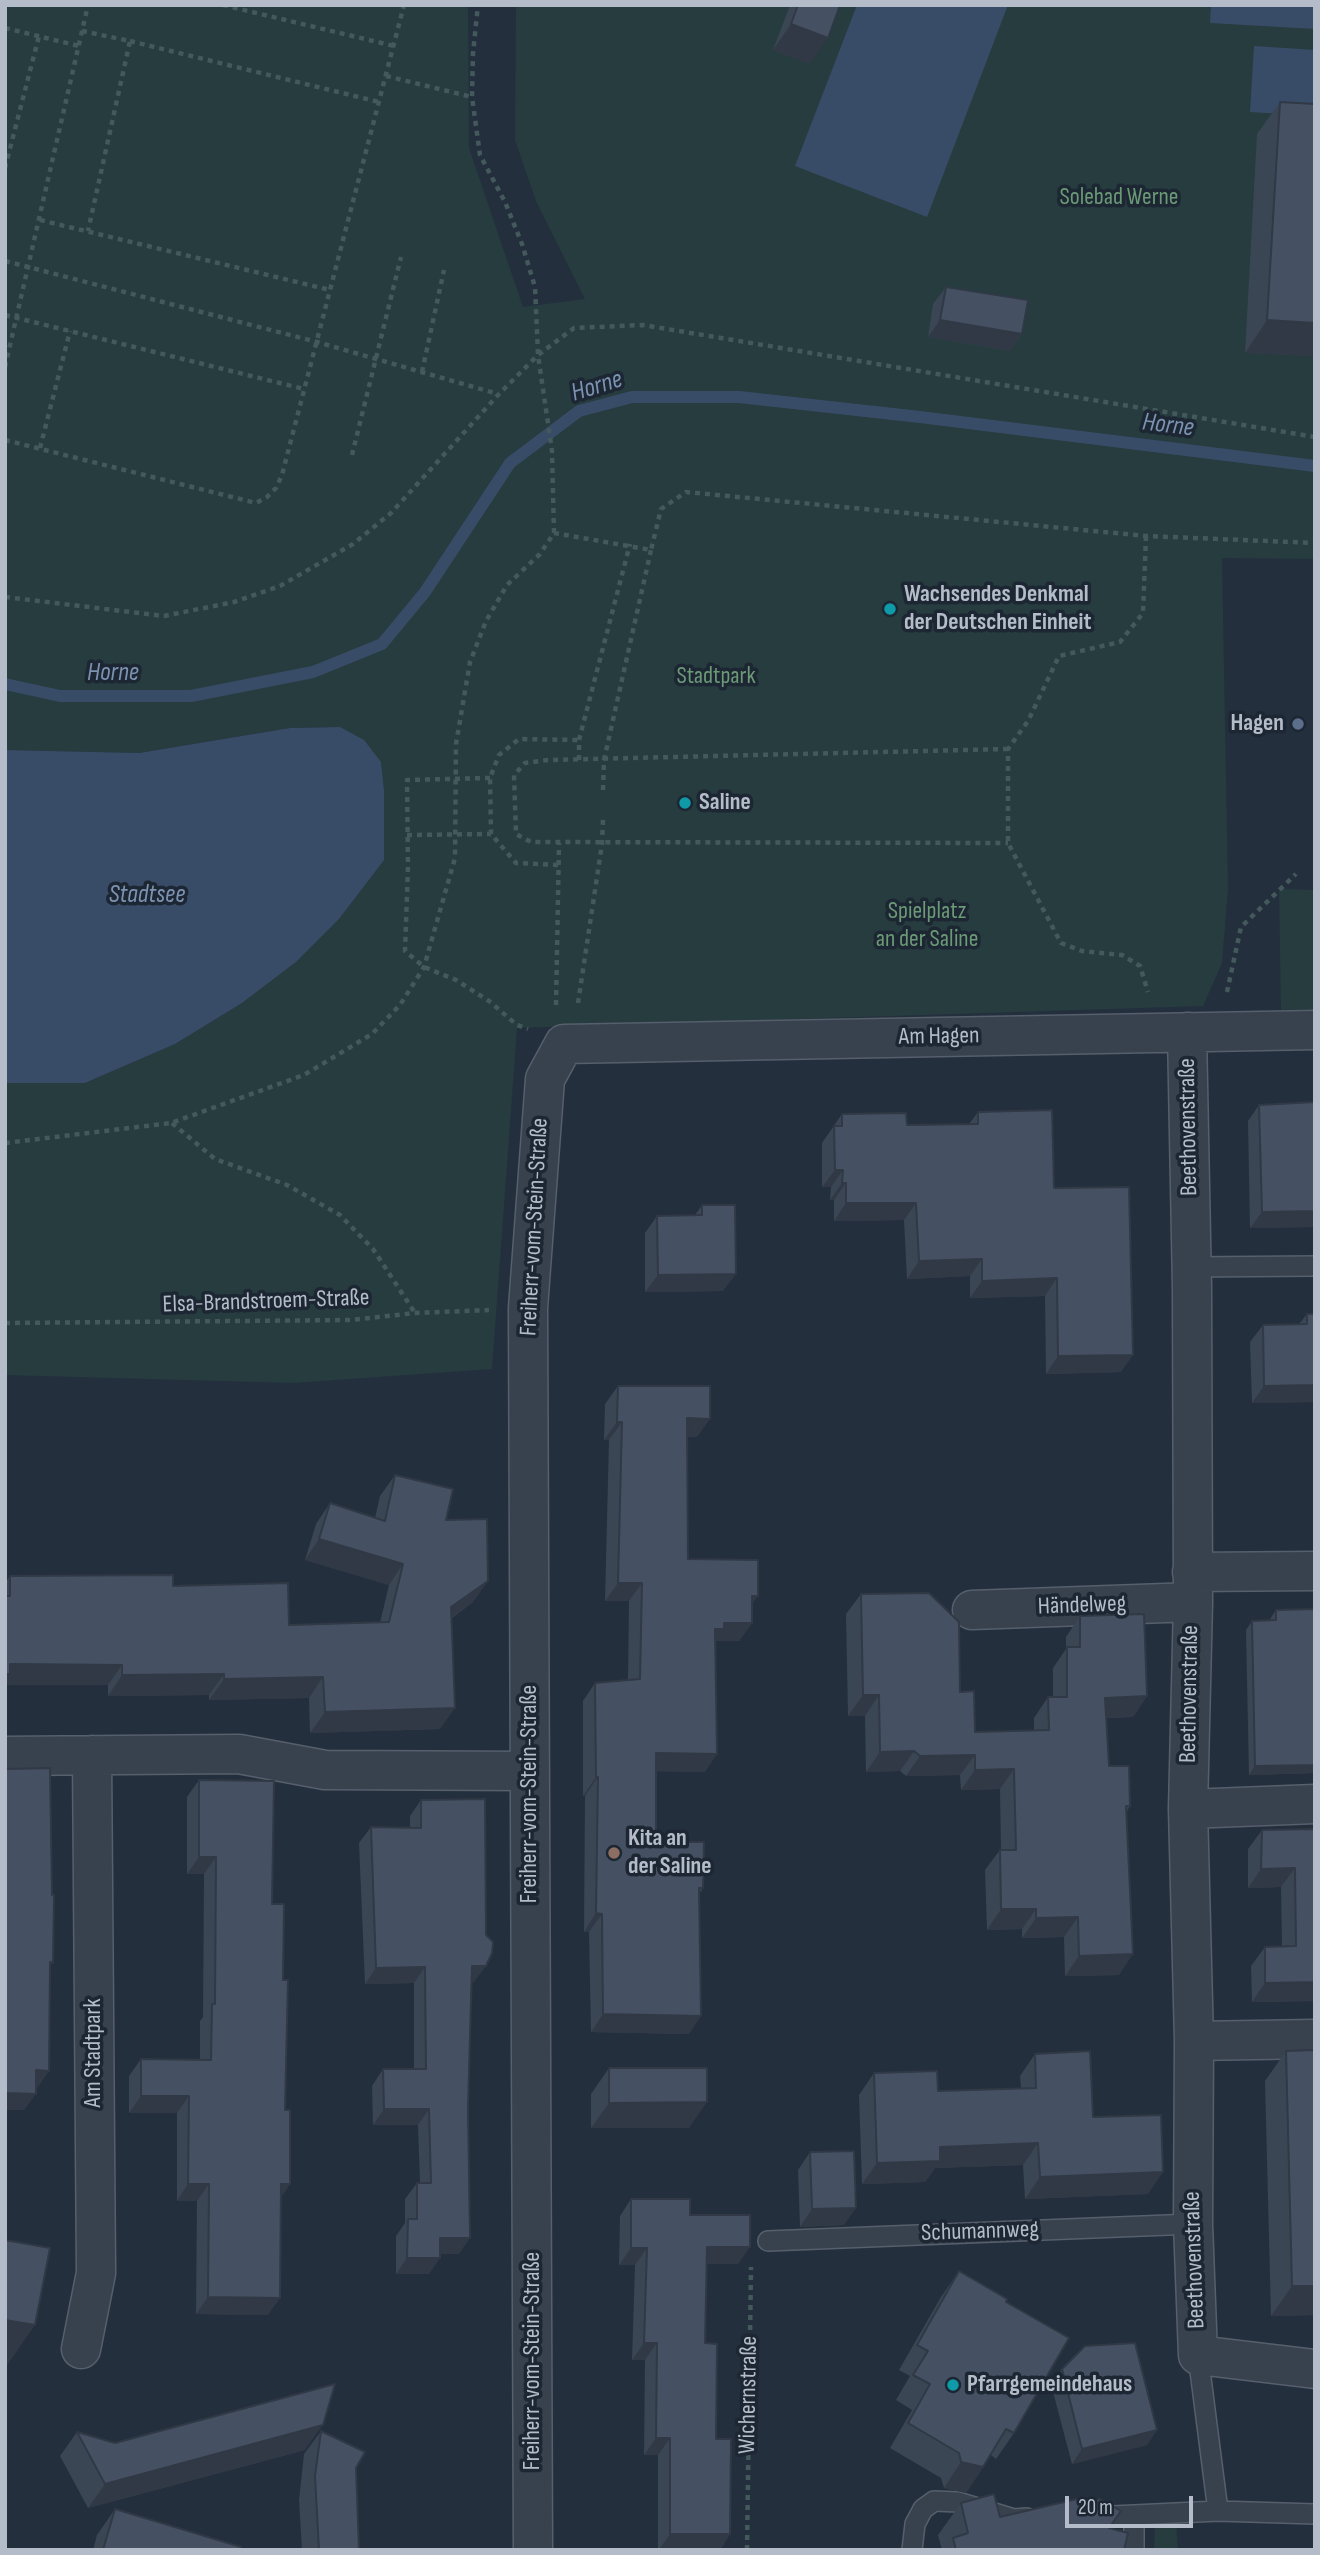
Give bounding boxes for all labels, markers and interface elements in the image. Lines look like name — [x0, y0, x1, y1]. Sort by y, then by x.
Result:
park label: Solebad Werne — [1059, 184, 1179, 212]
water label: Horne — [568, 365, 626, 409]
water label: Horne — [1140, 407, 1196, 445]
place label: Wachsendes Denkmal der Deutschen Einheit — [904, 581, 1091, 637]
marker: Wachsendes Denkmal der Deutschen Einheit — [882, 601, 898, 617]
water label: Horne — [87, 657, 139, 689]
park label: Stadtpark — [676, 663, 756, 691]
place label: Hagen — [1231, 710, 1284, 738]
marker: Hagen — [1290, 716, 1306, 732]
place label: Saline — [699, 789, 751, 817]
marker: Saline — [677, 795, 693, 811]
water label: Stadtsee — [109, 879, 185, 911]
park label: Spielplatz an der Saline — [876, 898, 978, 954]
street label: Am Hagen — [898, 1022, 980, 1052]
street label: Beethovenstraße — [1173, 1058, 1205, 1196]
street label: Freiherr-vom-Stein-Straße — [515, 1117, 555, 1337]
street label: Elsa-Brandstroem-Straße — [162, 1284, 370, 1320]
street label: Händelweg — [1037, 1590, 1127, 1622]
street label: Beethovenstraße — [1174, 1625, 1206, 1763]
street label: Freiherr-vom-Stein-Straße — [516, 1685, 544, 1903]
place label: Kita an der Saline — [628, 1825, 711, 1881]
marker: Kita an der Saline — [606, 1845, 622, 1861]
street label: Am Stadtpark — [80, 1998, 108, 2108]
street label: Beethovenstraße — [1178, 2191, 1212, 2329]
street label: Schumannweg — [921, 2216, 1039, 2248]
street label: Freiherr-vom-Stein-Straße — [519, 2252, 547, 2470]
street label: Wichernstraße — [734, 2336, 764, 2454]
place label: Pfarrgemeindehaus — [967, 2371, 1132, 2399]
marker: Pfarrgemeindehaus — [945, 2377, 961, 2393]
scale bar — [1068, 2482, 1196, 2526]
text: 20 m — [1078, 2495, 1113, 2520]

